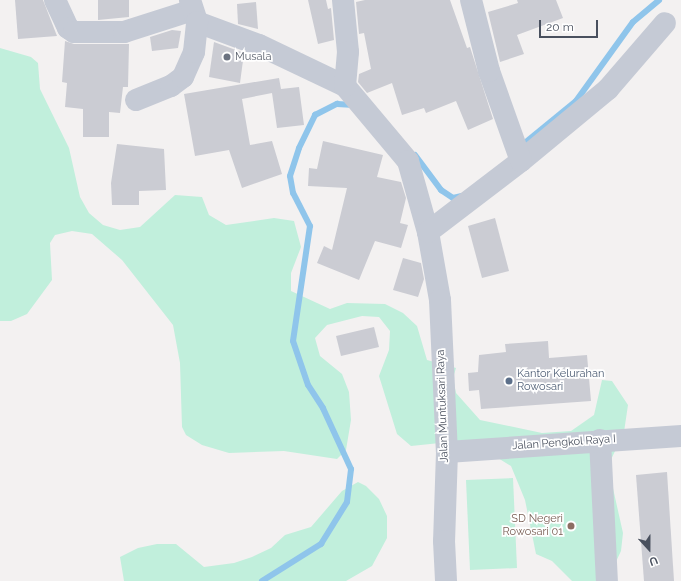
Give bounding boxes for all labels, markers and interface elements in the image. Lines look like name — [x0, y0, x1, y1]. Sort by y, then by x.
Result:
scale bar — [541, 12, 600, 38]
text: 20 m — [546, 20, 574, 34]
place label: Musala — [235, 50, 271, 64]
marker: Musala — [222, 52, 232, 62]
street label: Jalan Muntuksari Raya — [434, 349, 452, 463]
place label: Kantor Kelurahan Rowosari — [517, 368, 605, 394]
marker: Kantor Kelurahan Rowosari — [504, 376, 514, 386]
street label: Jalan Pengkol Raya I — [512, 433, 616, 453]
place label: SD Negeri Rowosari 01 — [503, 513, 563, 539]
marker: SD Negeri Rowosari 01 — [566, 521, 576, 531]
north arrow — [629, 529, 669, 569]
text: U — [647, 553, 660, 568]

